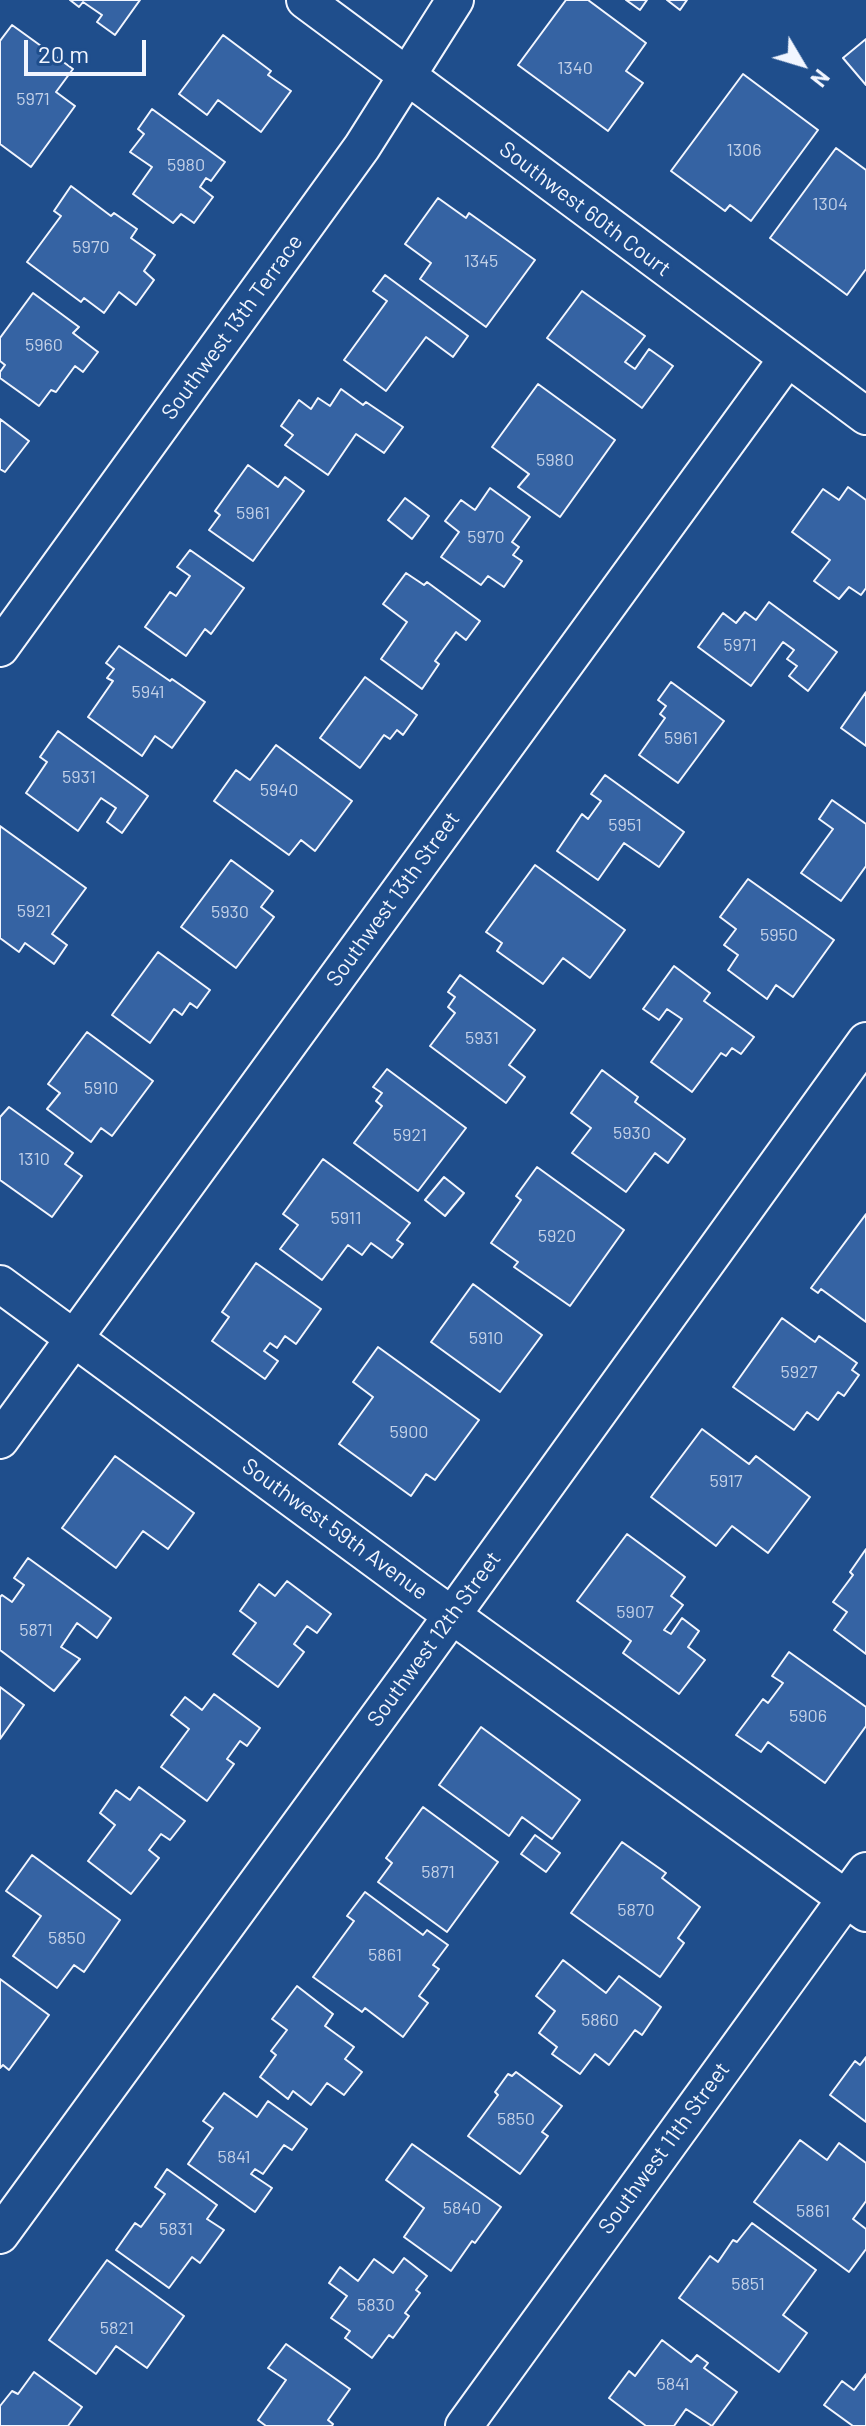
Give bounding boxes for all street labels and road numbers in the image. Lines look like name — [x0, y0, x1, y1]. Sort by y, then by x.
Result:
street label: Southwest 60th Court — [494, 136, 676, 282]
street label: Southwest 13th Terrace — [156, 229, 308, 425]
street label: Southwest 13th Street — [321, 806, 465, 992]
street label: Southwest 59th Avenue — [237, 1453, 433, 1605]
street label: Southwest 12th Street — [362, 1546, 506, 1732]
street label: Southwest 11th Street — [593, 2057, 735, 2239]

